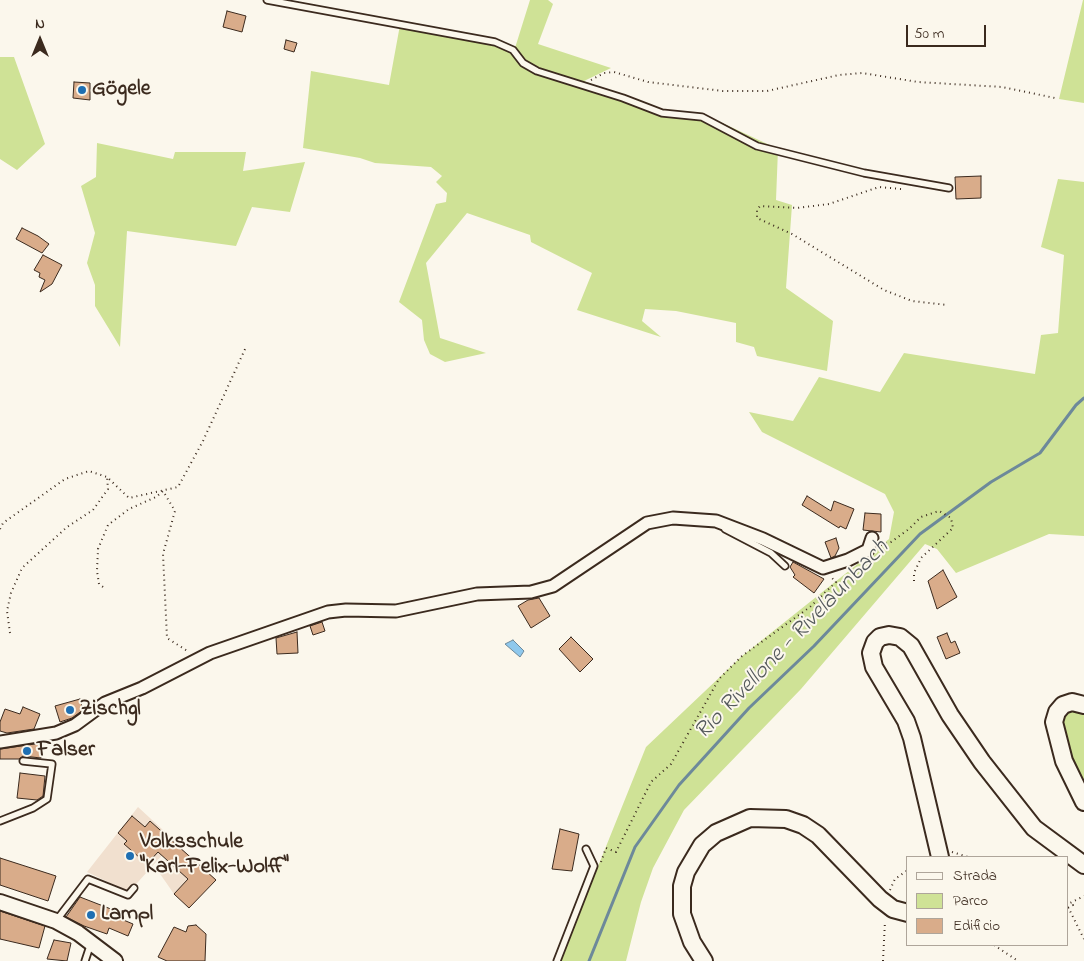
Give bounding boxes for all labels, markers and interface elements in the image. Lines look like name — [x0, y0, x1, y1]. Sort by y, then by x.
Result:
text: N — [35, 14, 45, 35]
north arrow — [15, 15, 65, 65]
scale bar — [909, 15, 989, 47]
text: 50 m — [914, 23, 944, 45]
place label: Gögele — [92, 77, 151, 103]
marker: Gögele — [76, 84, 88, 96]
water label: Rio Rivellone - Rivelaunbach — [690, 535, 896, 747]
place label: Zischgl — [80, 697, 141, 723]
marker: Zischgl — [64, 704, 76, 716]
place label: Falser — [37, 738, 95, 764]
marker: Falser — [21, 745, 33, 757]
place label: Volksschule "Karl-Felix-Wolff" — [140, 830, 289, 881]
marker: Volksschule "Karl-Felix-Wolff" — [124, 850, 136, 862]
legend — [906, 856, 1069, 946]
text: Strada — [953, 865, 997, 887]
text: Parco — [953, 890, 988, 912]
place label: Lampl — [101, 902, 153, 928]
marker: Lampl — [85, 909, 97, 921]
text: Edificio — [953, 915, 1000, 937]

